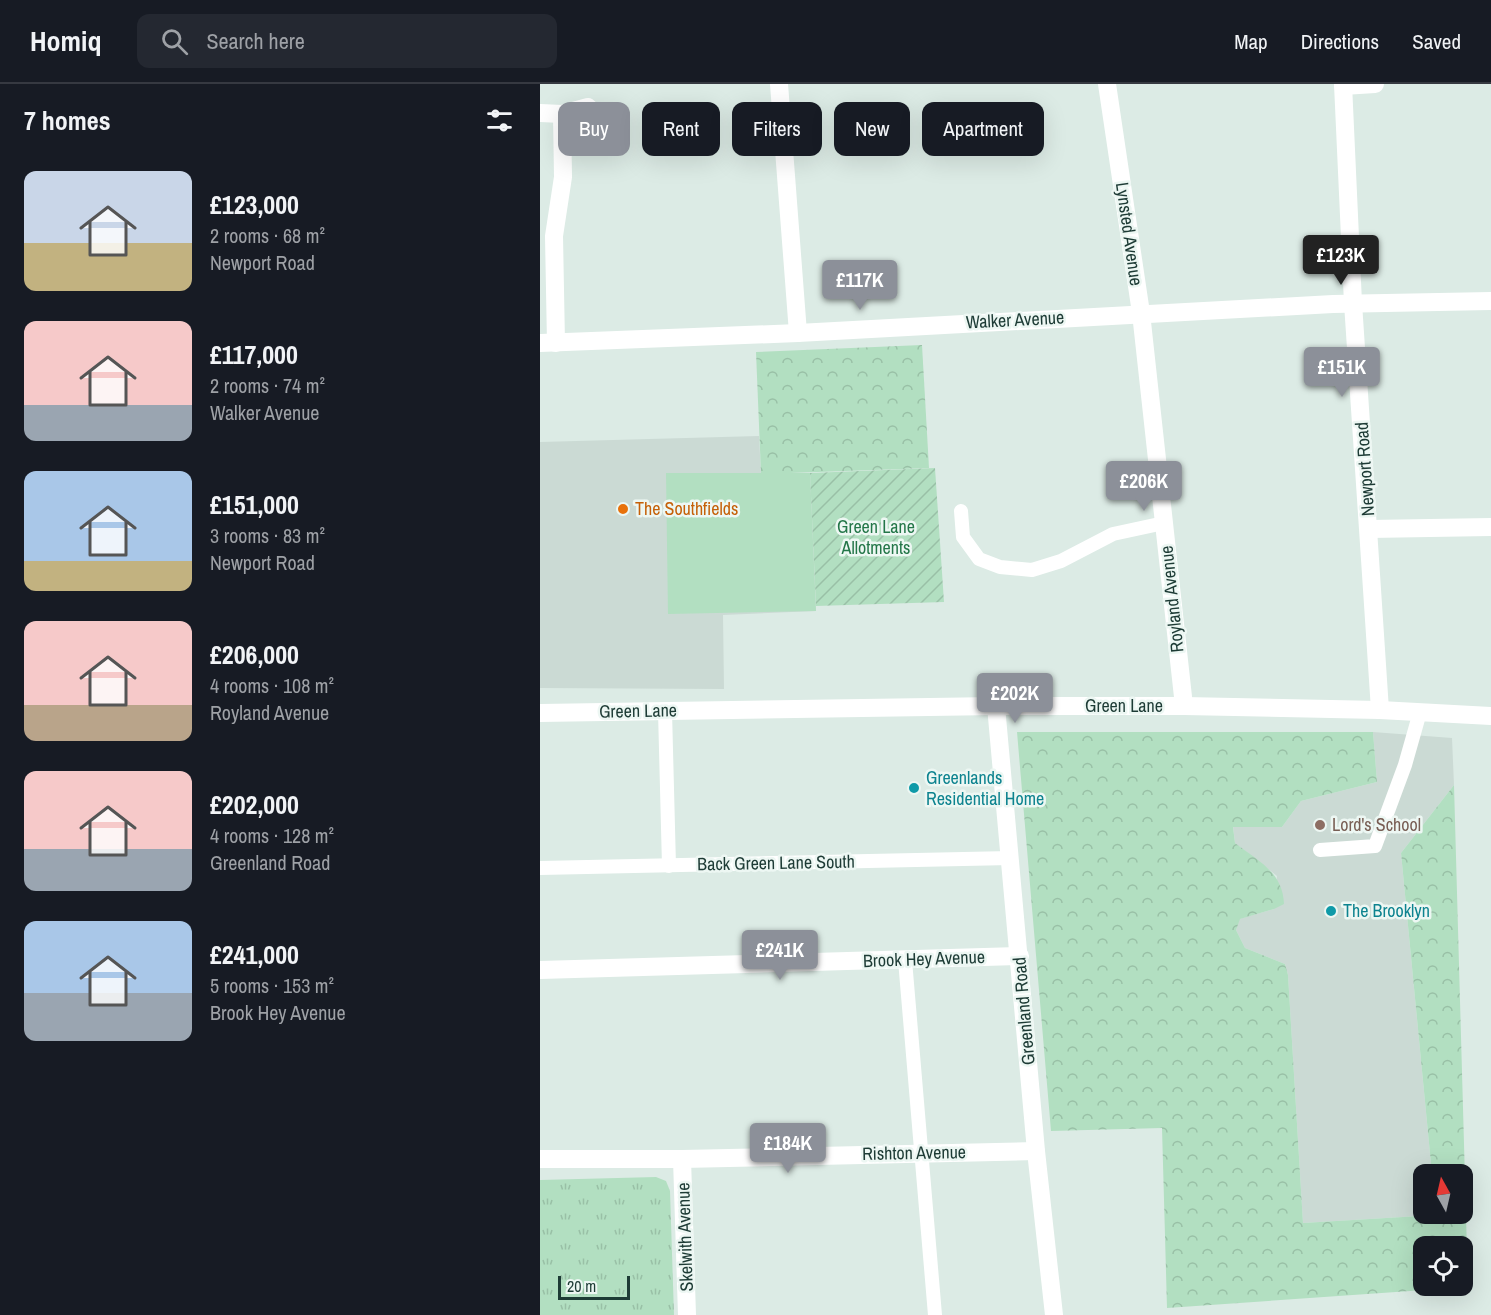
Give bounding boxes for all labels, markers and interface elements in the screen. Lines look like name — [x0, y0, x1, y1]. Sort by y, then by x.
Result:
search box — [137, 14, 557, 68]
text: Homiq — [30, 22, 101, 60]
icon: search — [158, 25, 191, 58]
text: Search here — [206, 26, 305, 56]
text: Map — [1234, 27, 1268, 56]
text: Directions — [1301, 27, 1379, 56]
text: Saved — [1412, 27, 1461, 56]
chip: Buy — [558, 102, 630, 156]
chip: Rent — [642, 102, 720, 156]
chip: Filters — [732, 102, 822, 156]
chip: New — [834, 102, 910, 156]
chip: Apartment — [922, 102, 1044, 156]
text: 7 homes — [24, 103, 111, 138]
icon: filters — [483, 104, 516, 137]
street label: Lynsted Avenue — [1110, 181, 1149, 287]
text: £123,000 — [210, 187, 299, 222]
icon: home — [72, 195, 144, 267]
text: 2 rooms · 68 m² — [210, 222, 325, 249]
pin: £123K — [1299, 235, 1383, 286]
text: £123K — [1317, 241, 1365, 268]
text: Newport Road — [210, 249, 315, 276]
pin: £117K — [818, 260, 902, 311]
text: £117K — [836, 266, 884, 293]
street label: Walker Avenue — [965, 304, 1065, 335]
text: £117,000 — [210, 337, 298, 372]
icon: home — [72, 345, 144, 417]
pin: £151K — [1300, 347, 1384, 398]
text: £151K — [1318, 353, 1366, 380]
text: 2 rooms · 74 m² — [210, 372, 325, 399]
text: Walker Avenue — [210, 399, 319, 426]
street label: Newport Road — [1349, 421, 1380, 517]
pin: £206K — [1102, 461, 1186, 512]
text: £206K — [1120, 467, 1168, 494]
text: £151,000 — [210, 487, 299, 522]
icon: home — [72, 495, 144, 567]
place label: The Southfields — [635, 496, 738, 521]
marker: The Southfields — [616, 502, 630, 516]
park label: Green Lane Allotments — [837, 514, 915, 560]
text: 3 rooms · 83 m² — [210, 522, 325, 549]
street label: Royland Avenue — [1153, 544, 1190, 654]
text: Newport Road — [210, 549, 315, 576]
text: £206,000 — [210, 637, 299, 672]
icon: home — [72, 645, 144, 717]
text: 4 rooms · 108 m² — [210, 672, 334, 699]
pin: £202K — [973, 673, 1057, 724]
text: £202K — [991, 679, 1039, 706]
street label: Green Lane — [1085, 693, 1163, 718]
street label: Green Lane — [599, 697, 677, 724]
text: Royland Avenue — [210, 699, 329, 726]
place label: Greenlands Residential Home — [926, 765, 1044, 811]
marker: Greenlands Residential Home — [907, 781, 921, 795]
text: £202,000 — [210, 787, 299, 822]
icon: home — [72, 795, 144, 867]
place label: Lord's School — [1332, 812, 1421, 837]
marker: Lord's School — [1313, 818, 1327, 832]
text: 4 rooms · 128 m² — [210, 822, 334, 849]
text: Greenland Road — [210, 849, 330, 876]
street label: Back Green Lane South — [697, 849, 855, 876]
place label: The Brooklyn — [1343, 898, 1430, 923]
marker: The Brooklyn — [1324, 904, 1338, 918]
pin: £241K — [738, 930, 822, 981]
text: £241K — [756, 936, 804, 963]
text: £241,000 — [210, 937, 299, 972]
street label: Brook Hey Avenue — [863, 944, 985, 973]
icon: home — [72, 945, 144, 1017]
street label: Greenland Road — [1006, 956, 1041, 1066]
text: 5 rooms · 153 m² — [210, 972, 334, 999]
text: Brook Hey Avenue — [210, 999, 346, 1026]
pin: £184K — [746, 1123, 830, 1174]
text: £184K — [764, 1129, 812, 1156]
street label: Rishton Avenue — [862, 1139, 966, 1166]
north arrow — [1413, 1164, 1473, 1224]
map controls — [1413, 1164, 1473, 1296]
street label: Skelwith Avenue — [670, 1182, 699, 1292]
button: locate — [1413, 1236, 1473, 1296]
scale bar — [558, 1273, 630, 1300]
text: 20 m — [567, 1275, 596, 1297]

